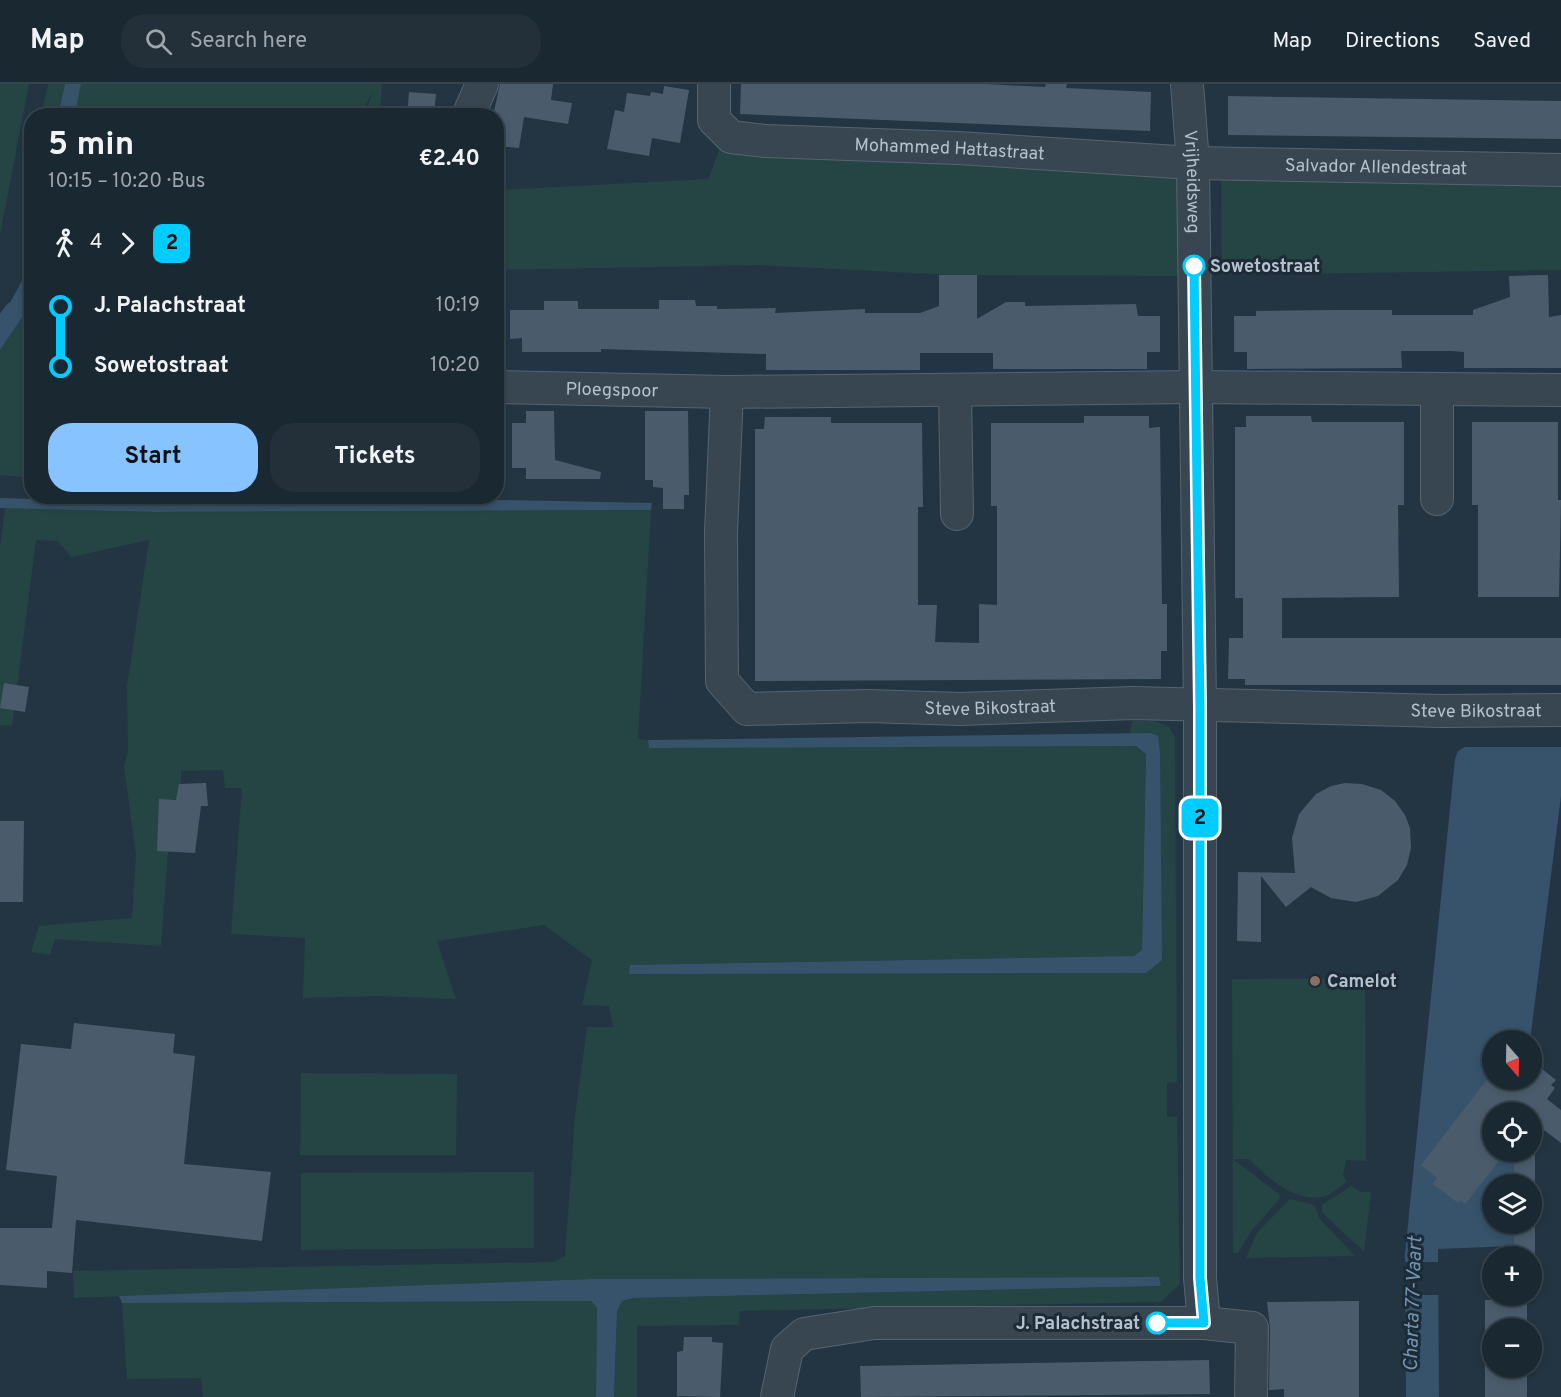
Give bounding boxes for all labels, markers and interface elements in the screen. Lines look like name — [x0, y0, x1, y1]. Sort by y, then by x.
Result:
search box — [121, 14, 541, 68]
text: Map — [30, 23, 85, 59]
icon: search — [142, 25, 175, 58]
text: Search here — [190, 28, 307, 55]
text: Map — [1272, 28, 1312, 55]
text: Directions — [1345, 28, 1440, 55]
text: Saved — [1473, 28, 1531, 55]
text: 5 min — [48, 125, 134, 167]
street label: Vrijheidsweg — [1178, 129, 1204, 234]
street label: Mohammed Hattastraat — [854, 134, 1045, 167]
text: €2.40 — [419, 146, 480, 173]
street label: Salvador Allendestraat — [1285, 155, 1467, 181]
text: 10:15 – 10:20 · Bus — [48, 169, 205, 195]
icon: walk — [48, 227, 81, 260]
icon: forward — [111, 227, 144, 260]
text: 4 — [90, 230, 102, 256]
text: 2 — [165, 230, 178, 257]
marker: Sowetostraat — [1183, 255, 1205, 277]
place label: Sowetostraat — [1210, 256, 1320, 279]
text: J. Palachstraat — [94, 293, 246, 320]
text: 10:19 — [436, 293, 480, 319]
text: Sowetostraat — [94, 353, 229, 380]
text: 10:20 — [430, 353, 480, 379]
street label: Ploegspoor — [565, 379, 659, 404]
button: Start — [48, 423, 258, 492]
button: Tickets — [270, 423, 480, 492]
street label: Steve Bikostraat — [924, 696, 1056, 722]
street label: Steve Bikostraat — [1410, 700, 1542, 724]
line badge: 2 — [1180, 798, 1220, 838]
text: 2 — [1194, 805, 1206, 832]
place label: Camelot — [1327, 971, 1397, 994]
marker: Camelot — [1308, 974, 1322, 988]
north arrow — [1482, 1030, 1542, 1090]
map controls — [1482, 1030, 1542, 1378]
button: locate — [1482, 1102, 1542, 1162]
button: layers — [1482, 1174, 1542, 1234]
water label: Charta 77-Vaart — [1399, 1235, 1429, 1372]
button: + — [1482, 1246, 1542, 1306]
marker: J. Palachstraat — [1146, 1312, 1168, 1334]
place label: J. Palachstraat — [1016, 1313, 1140, 1336]
button: − — [1482, 1318, 1542, 1378]

